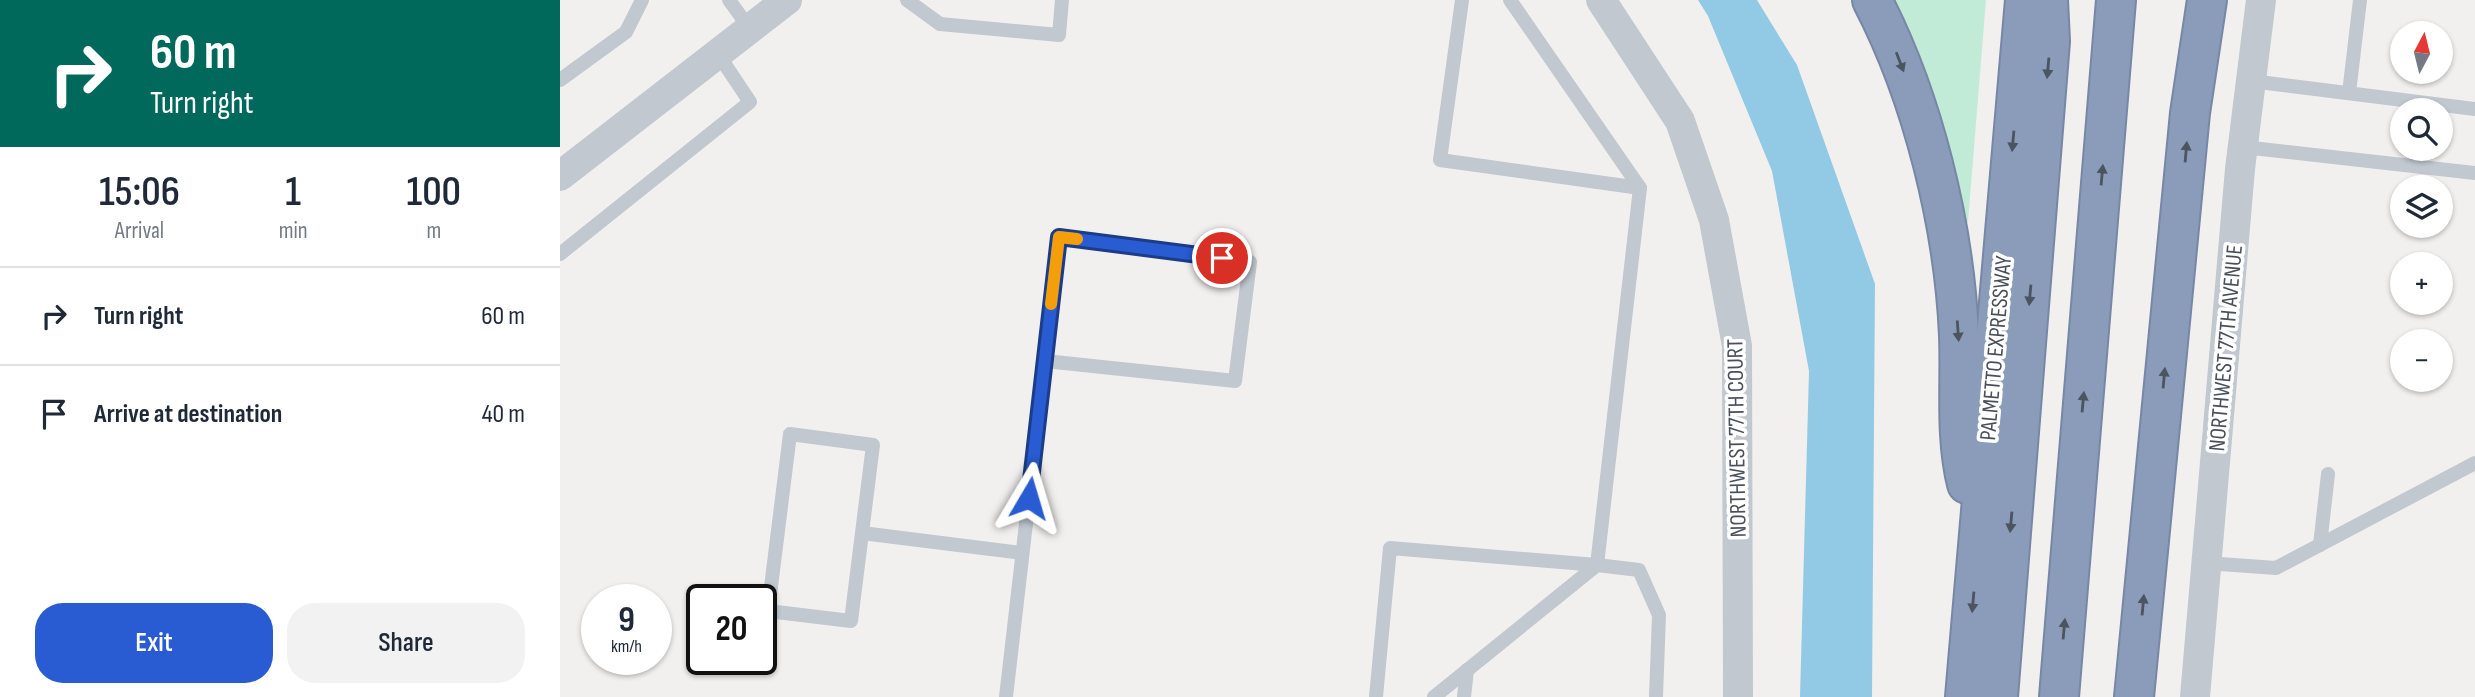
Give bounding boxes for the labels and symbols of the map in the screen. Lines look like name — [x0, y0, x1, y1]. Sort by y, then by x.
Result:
north arrow — [2390, 21, 2454, 84]
one-way arrow — [1895, 52, 1906, 73]
one-way arrow — [2042, 57, 2053, 79]
one-way arrow — [2007, 130, 2018, 152]
one-way arrow — [2181, 141, 2192, 163]
one-way arrow — [2097, 164, 2108, 186]
pin — [1192, 228, 1252, 288]
street label: NORTHWEST 77TH AVENUE — [2203, 244, 2249, 452]
street label: PALMETTO EXPRESSWAY — [1974, 254, 2018, 442]
one-way arrow — [2024, 284, 2035, 306]
one-way arrow — [1953, 321, 1964, 343]
street label: NORTHWEST 77TH COURT — [1721, 338, 1753, 538]
one-way arrow — [2159, 367, 2170, 389]
one-way arrow — [2078, 391, 2089, 413]
position arrow — [992, 461, 1066, 535]
one-way arrow — [2005, 511, 2016, 533]
speed limit sign: 20 — [686, 584, 777, 675]
one-way arrow — [1967, 591, 1978, 613]
one-way arrow — [2137, 593, 2148, 615]
one-way arrow — [2059, 618, 2070, 640]

